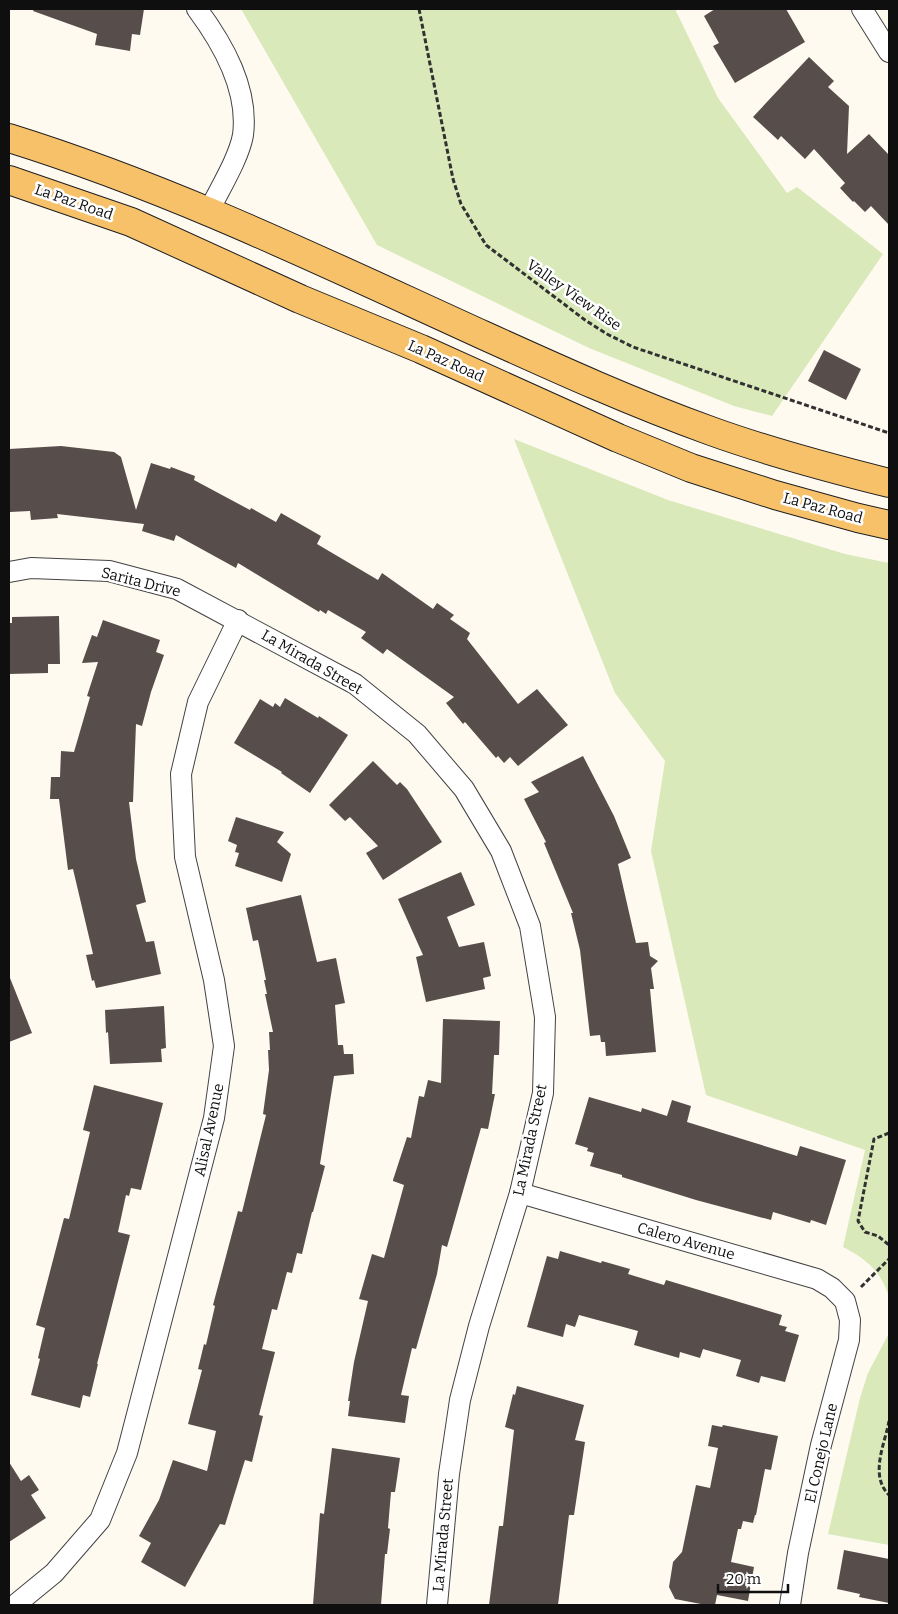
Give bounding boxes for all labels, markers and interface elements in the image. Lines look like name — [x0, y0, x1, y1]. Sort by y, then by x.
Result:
street label: La Paz Road — [33, 180, 116, 224]
street label: Valley View Rise — [523, 256, 625, 334]
street label: La Paz Road — [405, 336, 487, 386]
street label: La Paz Road — [781, 489, 865, 527]
street label: Sarita Drive — [99, 563, 183, 601]
street label: La Mirada Street — [258, 626, 366, 699]
street label: Alisal Avenue — [190, 1082, 228, 1178]
street label: La Mirada Street — [509, 1082, 551, 1198]
street label: Calero Avenue — [635, 1218, 737, 1264]
street label: El Conejo Lane — [801, 1401, 841, 1505]
street label: La Mirada Street — [429, 1477, 457, 1592]
scale bar — [718, 1562, 788, 1594]
text: 20 m — [726, 1570, 762, 1588]

